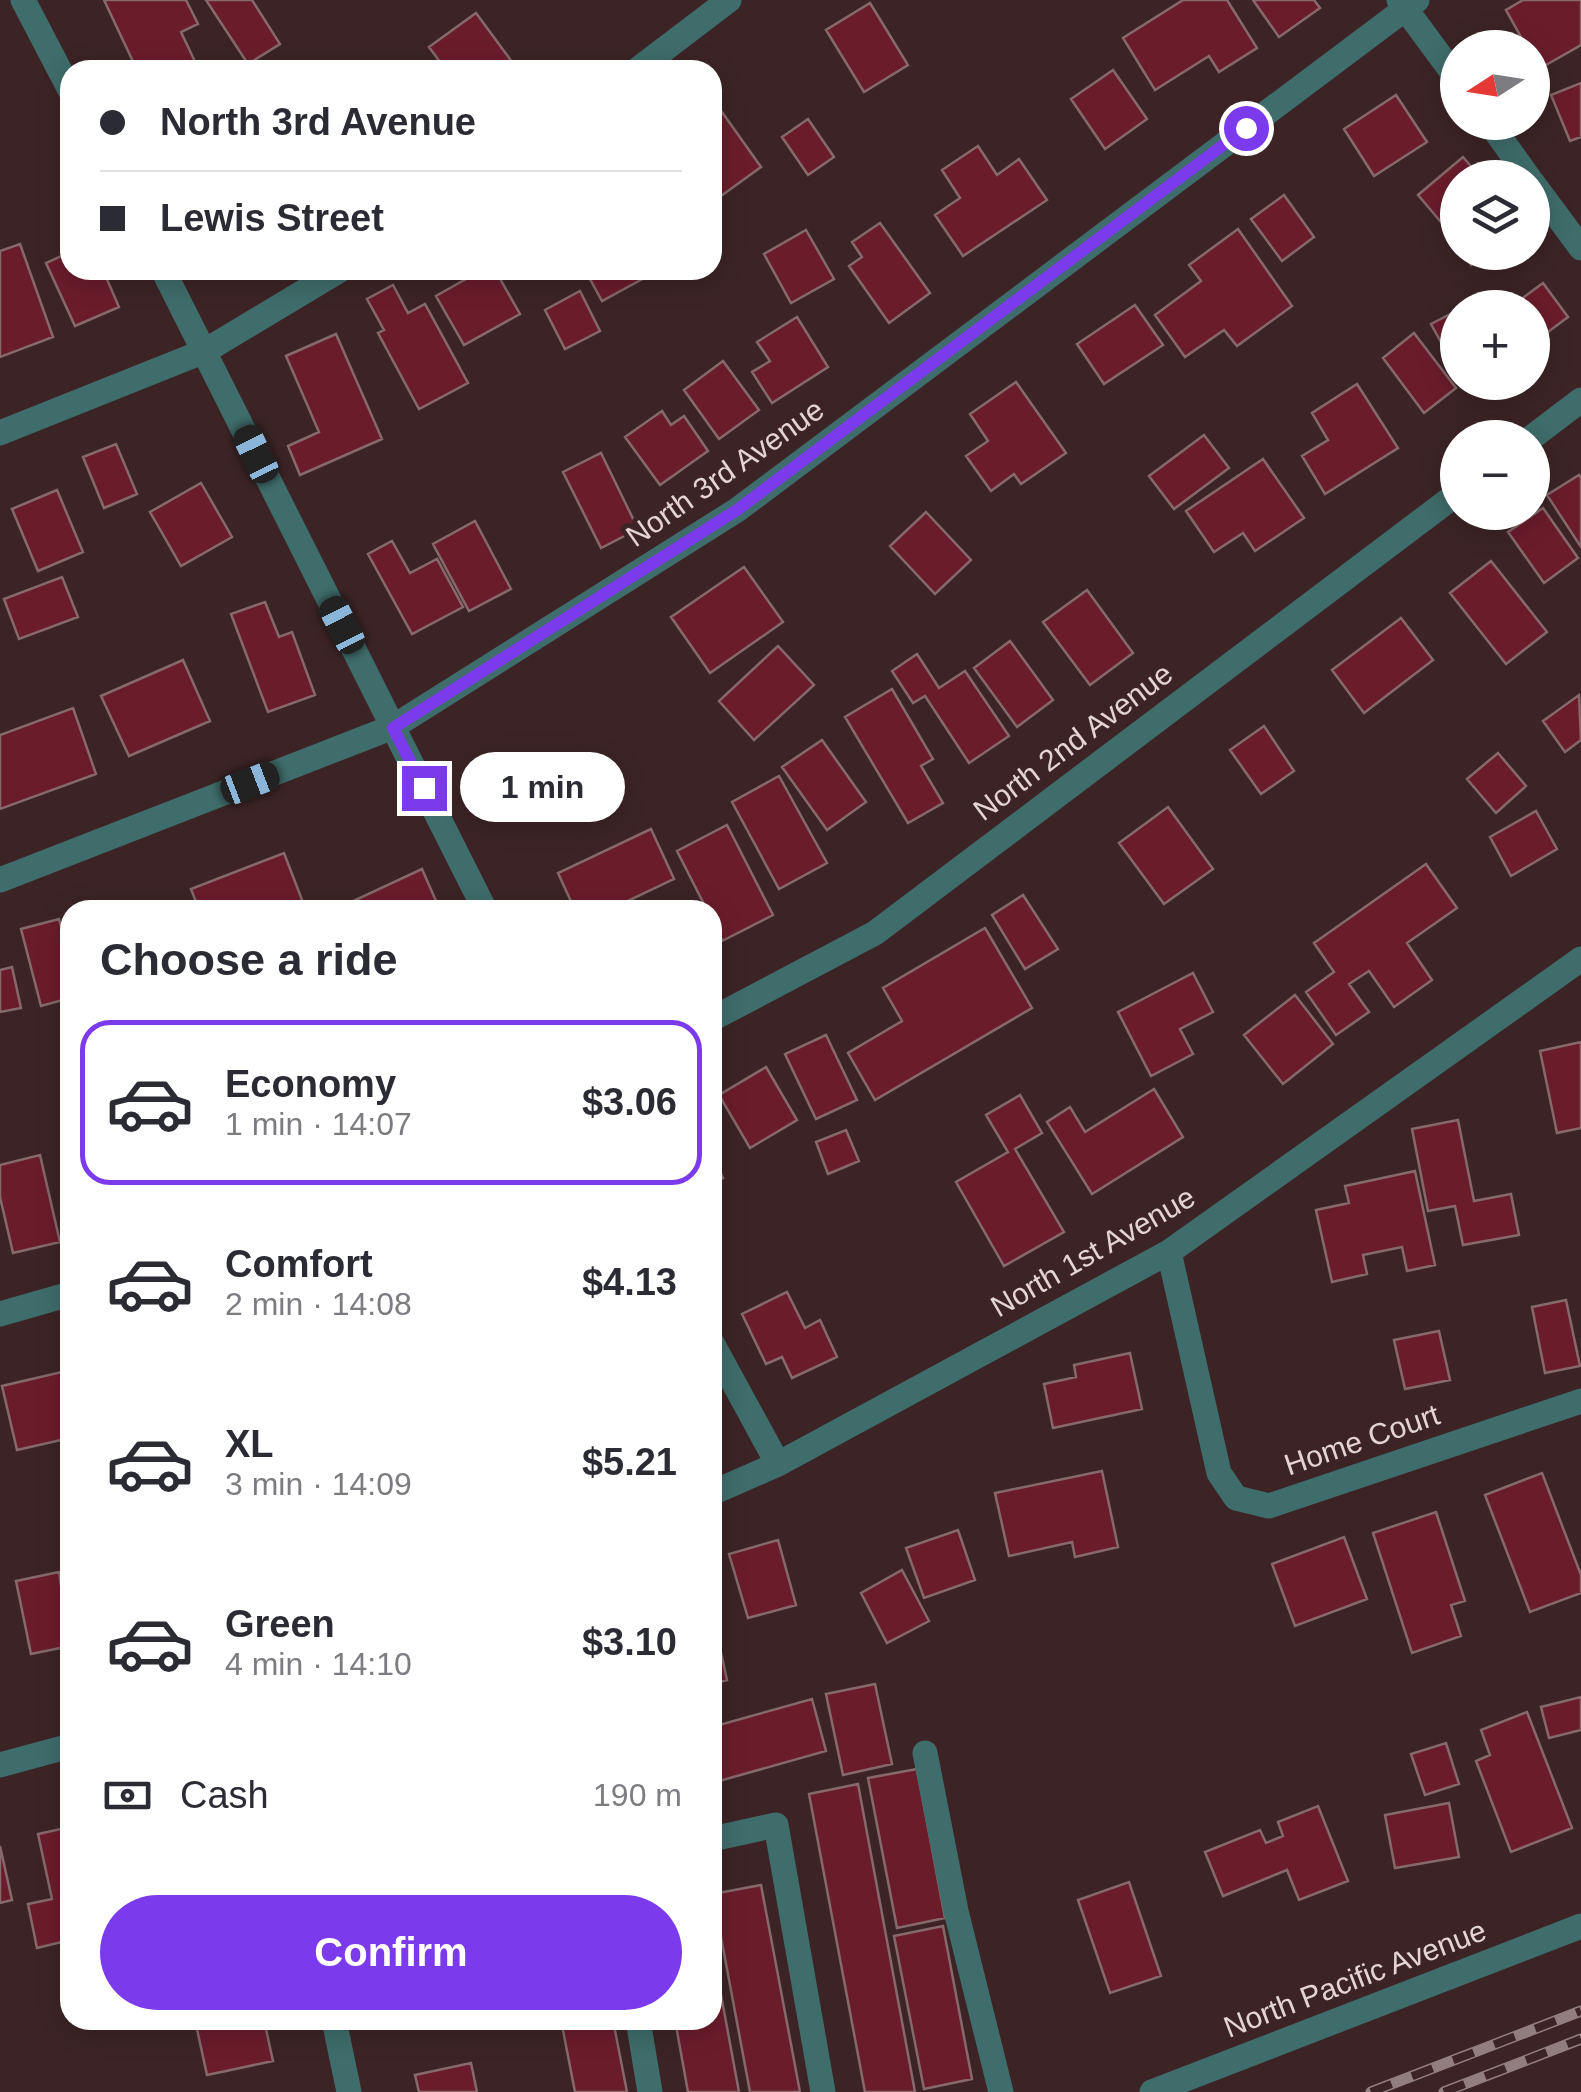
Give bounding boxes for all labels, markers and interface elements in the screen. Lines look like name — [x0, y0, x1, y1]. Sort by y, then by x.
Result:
north arrow — [1440, 30, 1550, 140]
map controls — [1440, 30, 1550, 530]
text: North 3rd Avenue — [160, 101, 476, 143]
route start — [1224, 106, 1269, 151]
button: layers — [1440, 160, 1550, 270]
text: Lewis Street — [160, 197, 384, 239]
button: + — [1440, 290, 1550, 400]
street label: North 3rd Avenue — [620, 392, 830, 553]
car — [229, 420, 283, 488]
button: − — [1440, 420, 1550, 530]
car — [315, 591, 369, 659]
street label: North 2nd Avenue — [967, 656, 1178, 827]
callout: 1 min — [459, 753, 624, 823]
car — [217, 758, 283, 808]
route end — [402, 766, 447, 811]
text: 1 min — [501, 769, 584, 805]
text: Choose a ride — [100, 934, 398, 985]
icon: car — [105, 1058, 195, 1148]
text: Economy — [225, 1063, 396, 1105]
text: $3.06 — [582, 1081, 677, 1123]
text: 1 min · 14:07 — [225, 1106, 412, 1142]
street label: North 1st Avenue — [985, 1180, 1200, 1323]
icon: car — [105, 1238, 195, 1328]
text: Comfort — [225, 1243, 373, 1285]
text: $4.13 — [582, 1261, 677, 1303]
text: 2 min · 14:08 — [225, 1286, 412, 1322]
street label: Home Court — [1280, 1397, 1444, 1481]
icon: car — [105, 1418, 195, 1508]
text: XL — [225, 1423, 274, 1465]
text: $5.21 — [582, 1441, 677, 1483]
text: 3 min · 14:09 — [225, 1466, 412, 1502]
icon: car — [105, 1598, 195, 1688]
text: Green — [225, 1603, 335, 1645]
text: $3.10 — [582, 1621, 677, 1663]
text: 4 min · 14:10 — [225, 1646, 412, 1682]
icon: cash — [100, 1768, 155, 1823]
text: Cash — [180, 1774, 269, 1816]
text: 190 m — [593, 1777, 682, 1813]
button: Confirm — [100, 1895, 682, 2010]
street label: North Pacific Avenue — [1219, 1913, 1490, 2044]

